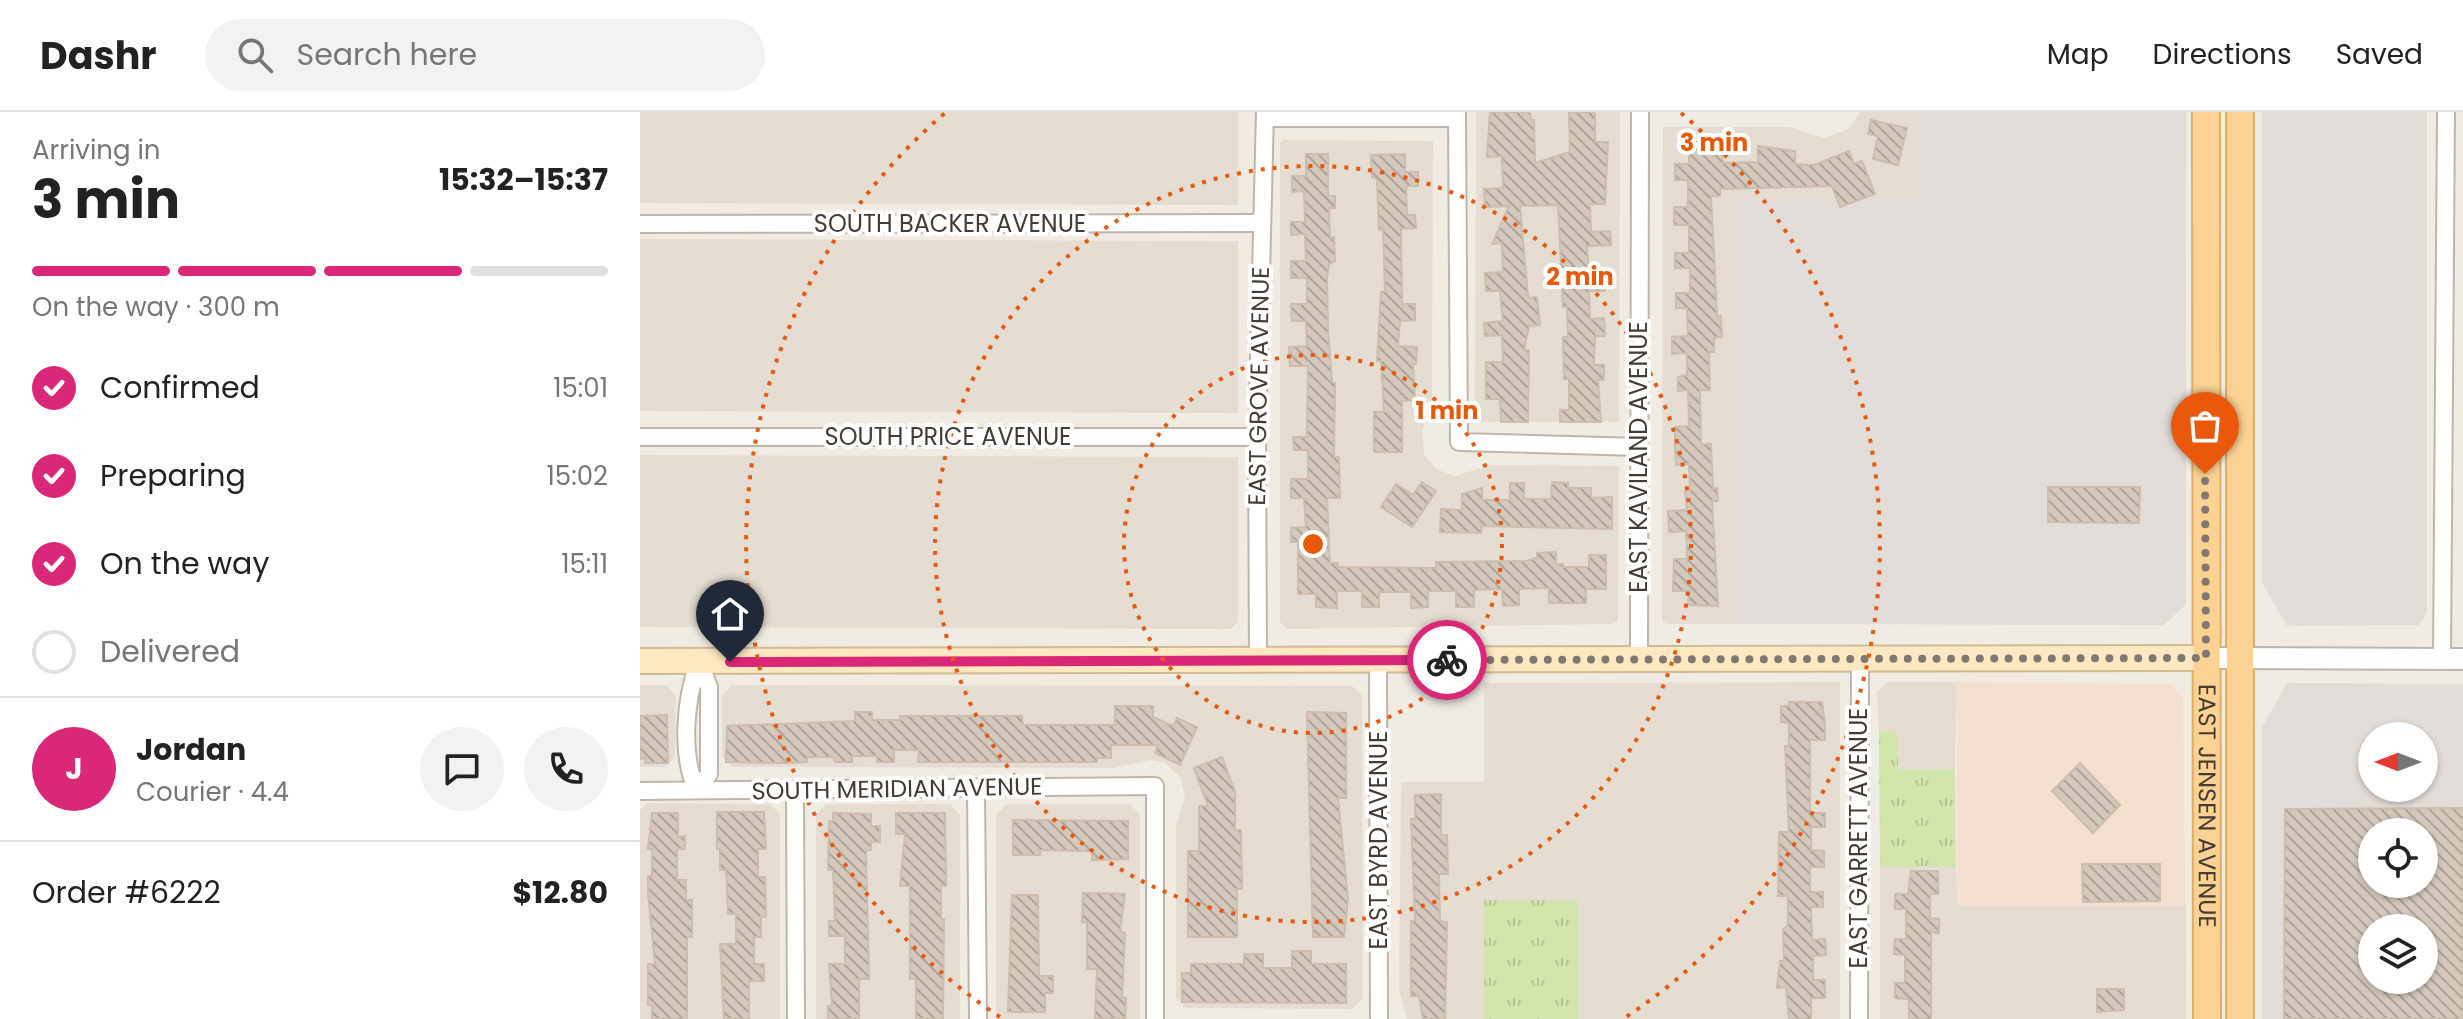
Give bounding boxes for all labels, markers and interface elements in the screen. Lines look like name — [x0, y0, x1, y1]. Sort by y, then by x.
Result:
search box — [205, 19, 765, 91]
text: Dashr — [40, 29, 157, 82]
icon: search — [233, 33, 277, 77]
text: Search here — [297, 33, 477, 76]
text: Map — [2047, 35, 2109, 74]
text: Directions — [2153, 35, 2292, 74]
text: Saved — [2336, 35, 2423, 74]
text: 3 min — [1680, 126, 1748, 159]
text: Arriving in — [32, 132, 161, 168]
text: 15:32–15:37 — [439, 158, 608, 201]
text: 3 min — [32, 163, 180, 236]
street label: SOUTH BACKER AVENUE — [814, 207, 1086, 240]
text: 2 min — [1546, 260, 1614, 293]
street label: EAST GROVE AVENUE — [1240, 266, 1277, 506]
text: On the way · 300 m — [32, 289, 280, 325]
street label: EAST KAVILAND AVENUE — [1622, 321, 1655, 593]
icon: check — [32, 366, 76, 410]
text: Confirmed — [100, 366, 260, 409]
text: 15:01 — [553, 370, 608, 406]
pin — [2171, 392, 2239, 474]
text: 1 min — [1416, 394, 1478, 427]
icon: bag — [2183, 404, 2227, 448]
street label: SOUTH PRICE AVENUE — [825, 420, 1071, 453]
icon: check — [32, 454, 76, 498]
text: Preparing — [100, 454, 246, 497]
text: 15:02 — [547, 458, 608, 494]
centre of rings — [1299, 530, 1327, 558]
icon: check — [32, 542, 76, 586]
text: On the way — [100, 542, 269, 585]
text: 15:11 — [561, 546, 608, 582]
pin — [696, 580, 764, 662]
icon: home — [708, 592, 752, 636]
courier — [1407, 620, 1487, 700]
text: Delivered — [100, 630, 240, 673]
icon: bike — [1425, 638, 1469, 682]
street label: EAST JENSEN AVENUE — [2191, 684, 2224, 928]
street label: EAST GARRETT AVENUE — [1842, 708, 1875, 968]
north arrow — [2358, 722, 2438, 802]
map controls — [2358, 722, 2438, 994]
button: chat — [420, 727, 504, 811]
button: phone — [524, 727, 608, 811]
text: Jordan — [136, 728, 246, 771]
street label: EAST BYRD AVENUE — [1362, 731, 1395, 949]
text: J — [65, 747, 83, 790]
street label: SOUTH MERIDIAN AVENUE — [751, 769, 1043, 808]
text: Courier · 4.4 — [136, 774, 289, 810]
button: locate — [2358, 818, 2438, 898]
text: Order #6222 — [32, 871, 221, 914]
text: $12.80 — [512, 871, 608, 914]
button: layers — [2358, 914, 2438, 994]

